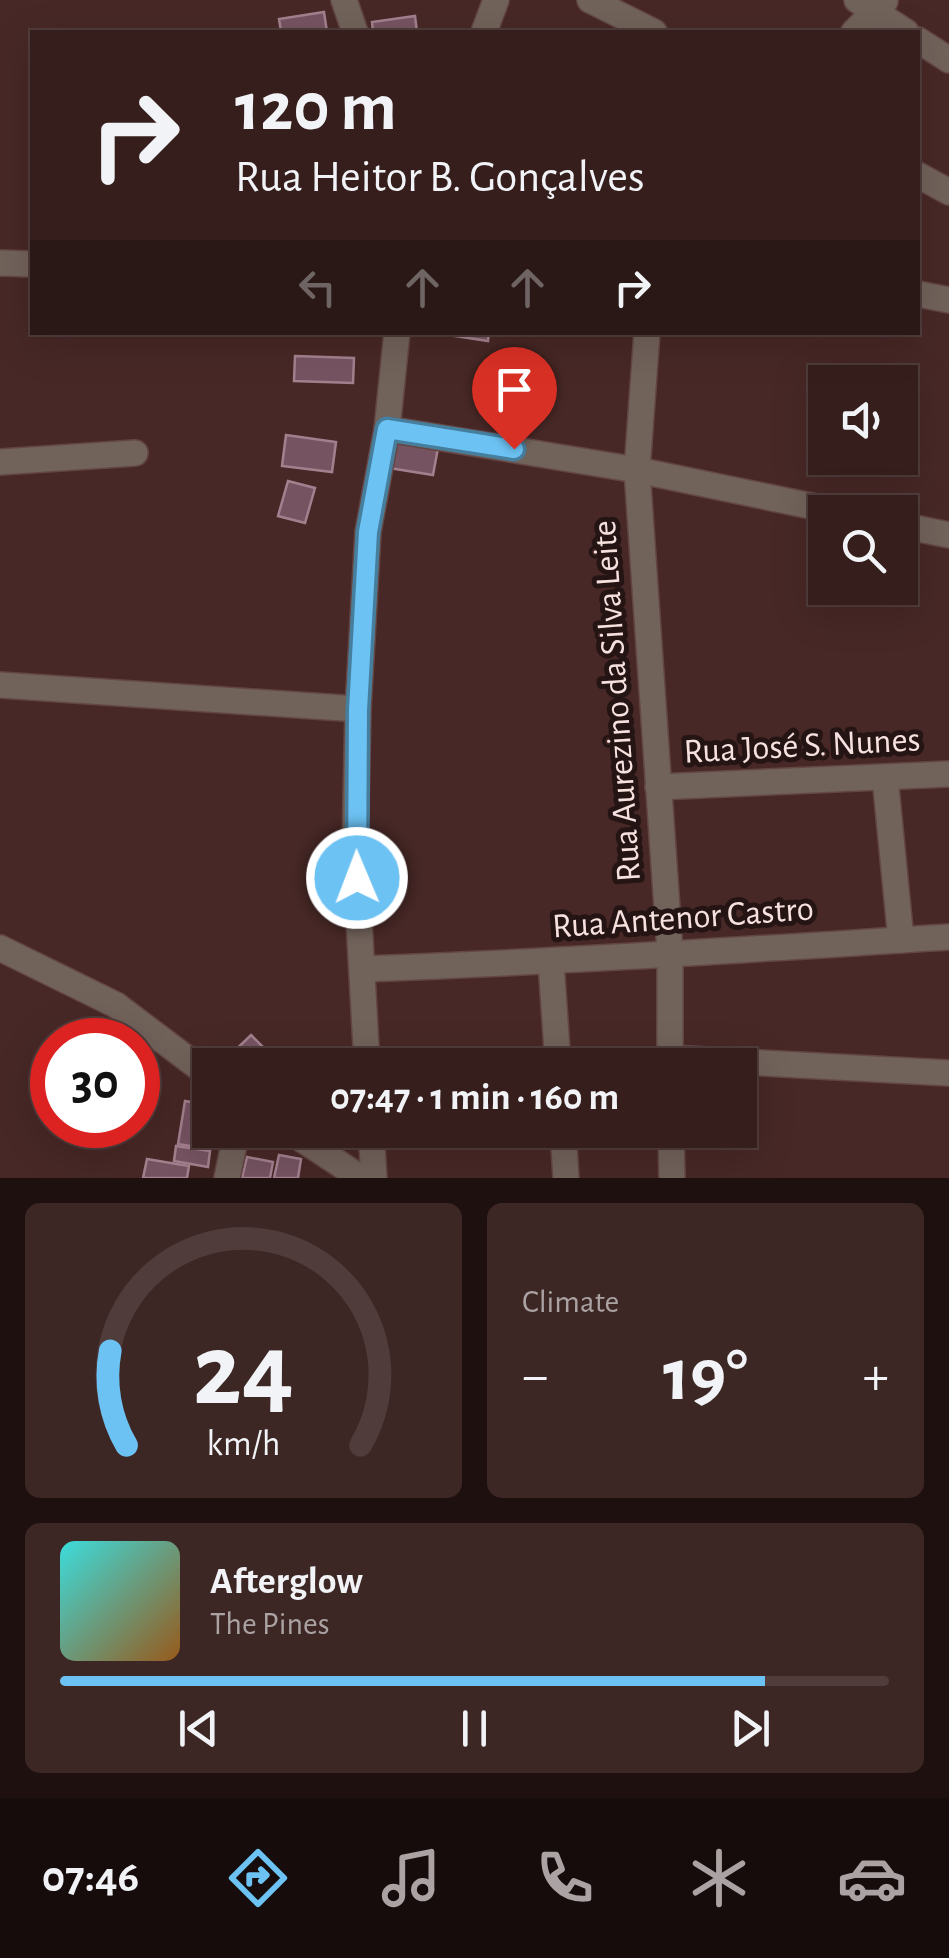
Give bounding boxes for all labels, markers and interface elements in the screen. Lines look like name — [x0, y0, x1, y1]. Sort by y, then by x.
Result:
icon: right — [70, 70, 200, 200]
text: 120 m — [235, 73, 397, 143]
text: Rua Heitor B. Gonçalves — [235, 155, 645, 200]
icon: left — [290, 260, 345, 315]
icon: ahead — [395, 260, 450, 315]
icon: ahead — [500, 260, 555, 315]
icon: right — [605, 260, 660, 315]
pin — [472, 347, 557, 450]
icon: arrive — [487, 362, 542, 417]
map controls — [808, 365, 918, 605]
button: sound — [808, 365, 918, 475]
button: search — [808, 495, 918, 605]
street label: Rua Aurezino da Silva Leite — [587, 519, 647, 883]
street label: Rua José S. Nunes — [683, 722, 921, 770]
position arrow — [305, 826, 409, 930]
street label: Rua Antenor Castro — [551, 891, 815, 945]
speed limit sign: 30 — [30, 1018, 160, 1148]
text: 07:47 · 1 min · 160 m — [330, 1079, 619, 1117]
text: Climate — [522, 1286, 619, 1318]
text: 24 — [193, 1320, 294, 1424]
text: 19° — [663, 1339, 748, 1414]
text: − — [522, 1349, 548, 1404]
text: + — [863, 1349, 889, 1404]
text: km/h — [207, 1426, 280, 1462]
text: Afterglow — [210, 1563, 363, 1601]
text: The Pines — [210, 1608, 330, 1640]
icon: previous — [171, 1701, 226, 1756]
icon: pause — [447, 1701, 502, 1756]
icon: next — [723, 1701, 778, 1756]
icon: directions — [223, 1843, 293, 1913]
icon: music — [376, 1843, 446, 1913]
icon: phone — [530, 1843, 600, 1913]
icon: climate — [684, 1843, 754, 1913]
icon: car — [837, 1843, 907, 1913]
text: 07:46 — [42, 1855, 139, 1900]

